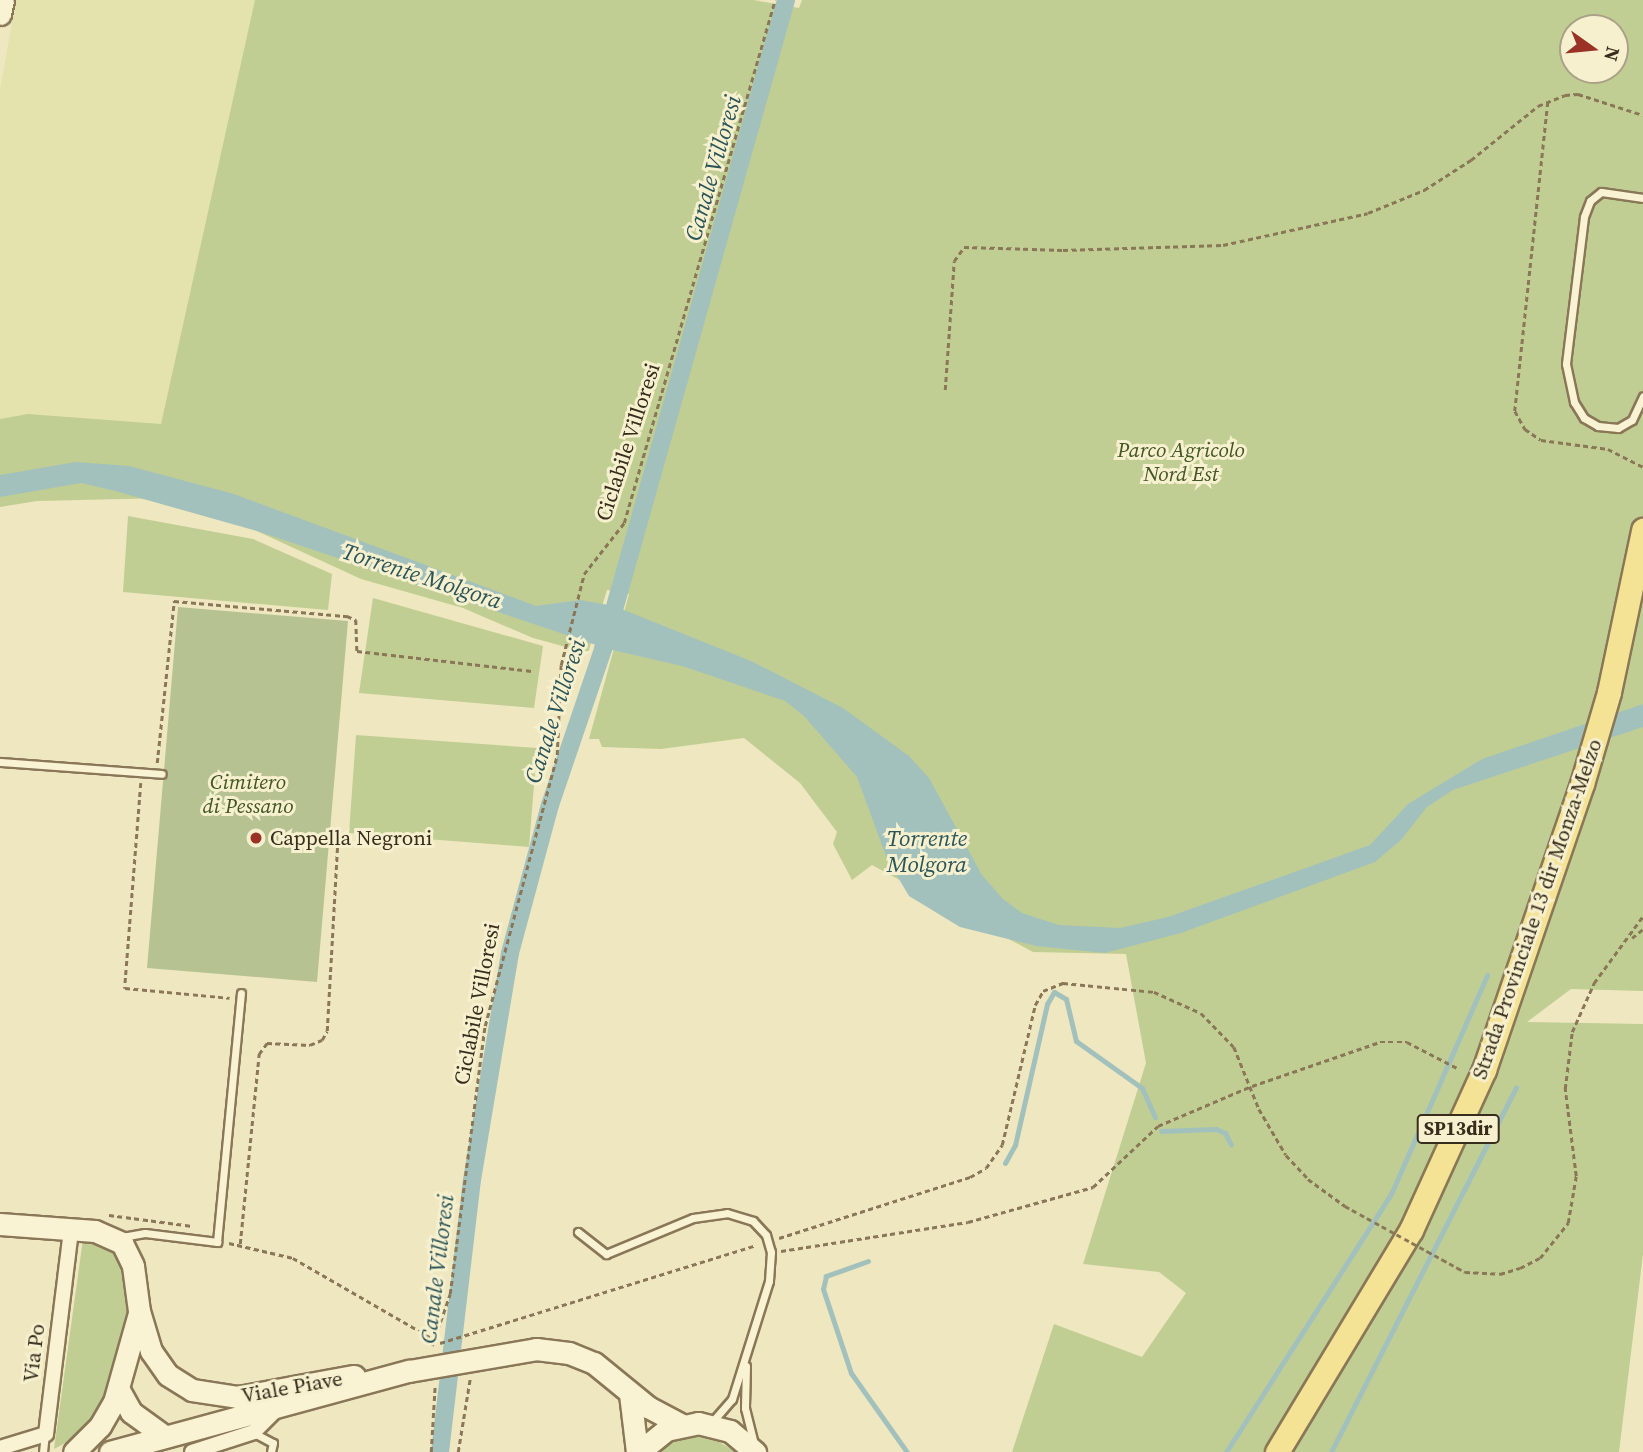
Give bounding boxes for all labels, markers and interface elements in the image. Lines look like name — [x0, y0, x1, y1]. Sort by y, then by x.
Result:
north arrow — [1559, 14, 1629, 84]
text: N — [1598, 44, 1627, 64]
water label: Canale Villoresi — [679, 92, 747, 244]
street label: Ciclabile Villoresi — [591, 360, 665, 524]
park label: Parco Agricolo Nord Est — [1117, 437, 1245, 487]
water label: Torrente Molgora — [339, 537, 505, 615]
water label: Canale Villoresi — [519, 635, 591, 787]
street label: Strada Provinciale 13 dir Monza-Melzo — [1467, 735, 1607, 1083]
park label: Cimitero di Pessano — [203, 769, 293, 819]
water label: Torrente Molgora — [887, 824, 967, 878]
place label: Cappella Negroni — [270, 825, 432, 851]
marker: Cappella Negroni — [248, 830, 264, 846]
street label: Ciclabile Villoresi — [449, 921, 505, 1087]
road number: SP13dir — [1416, 1114, 1500, 1144]
water label: Canale Villoresi — [414, 1193, 460, 1345]
street label: Via Po — [18, 1322, 50, 1384]
street label: Viale Piave — [239, 1366, 345, 1408]

